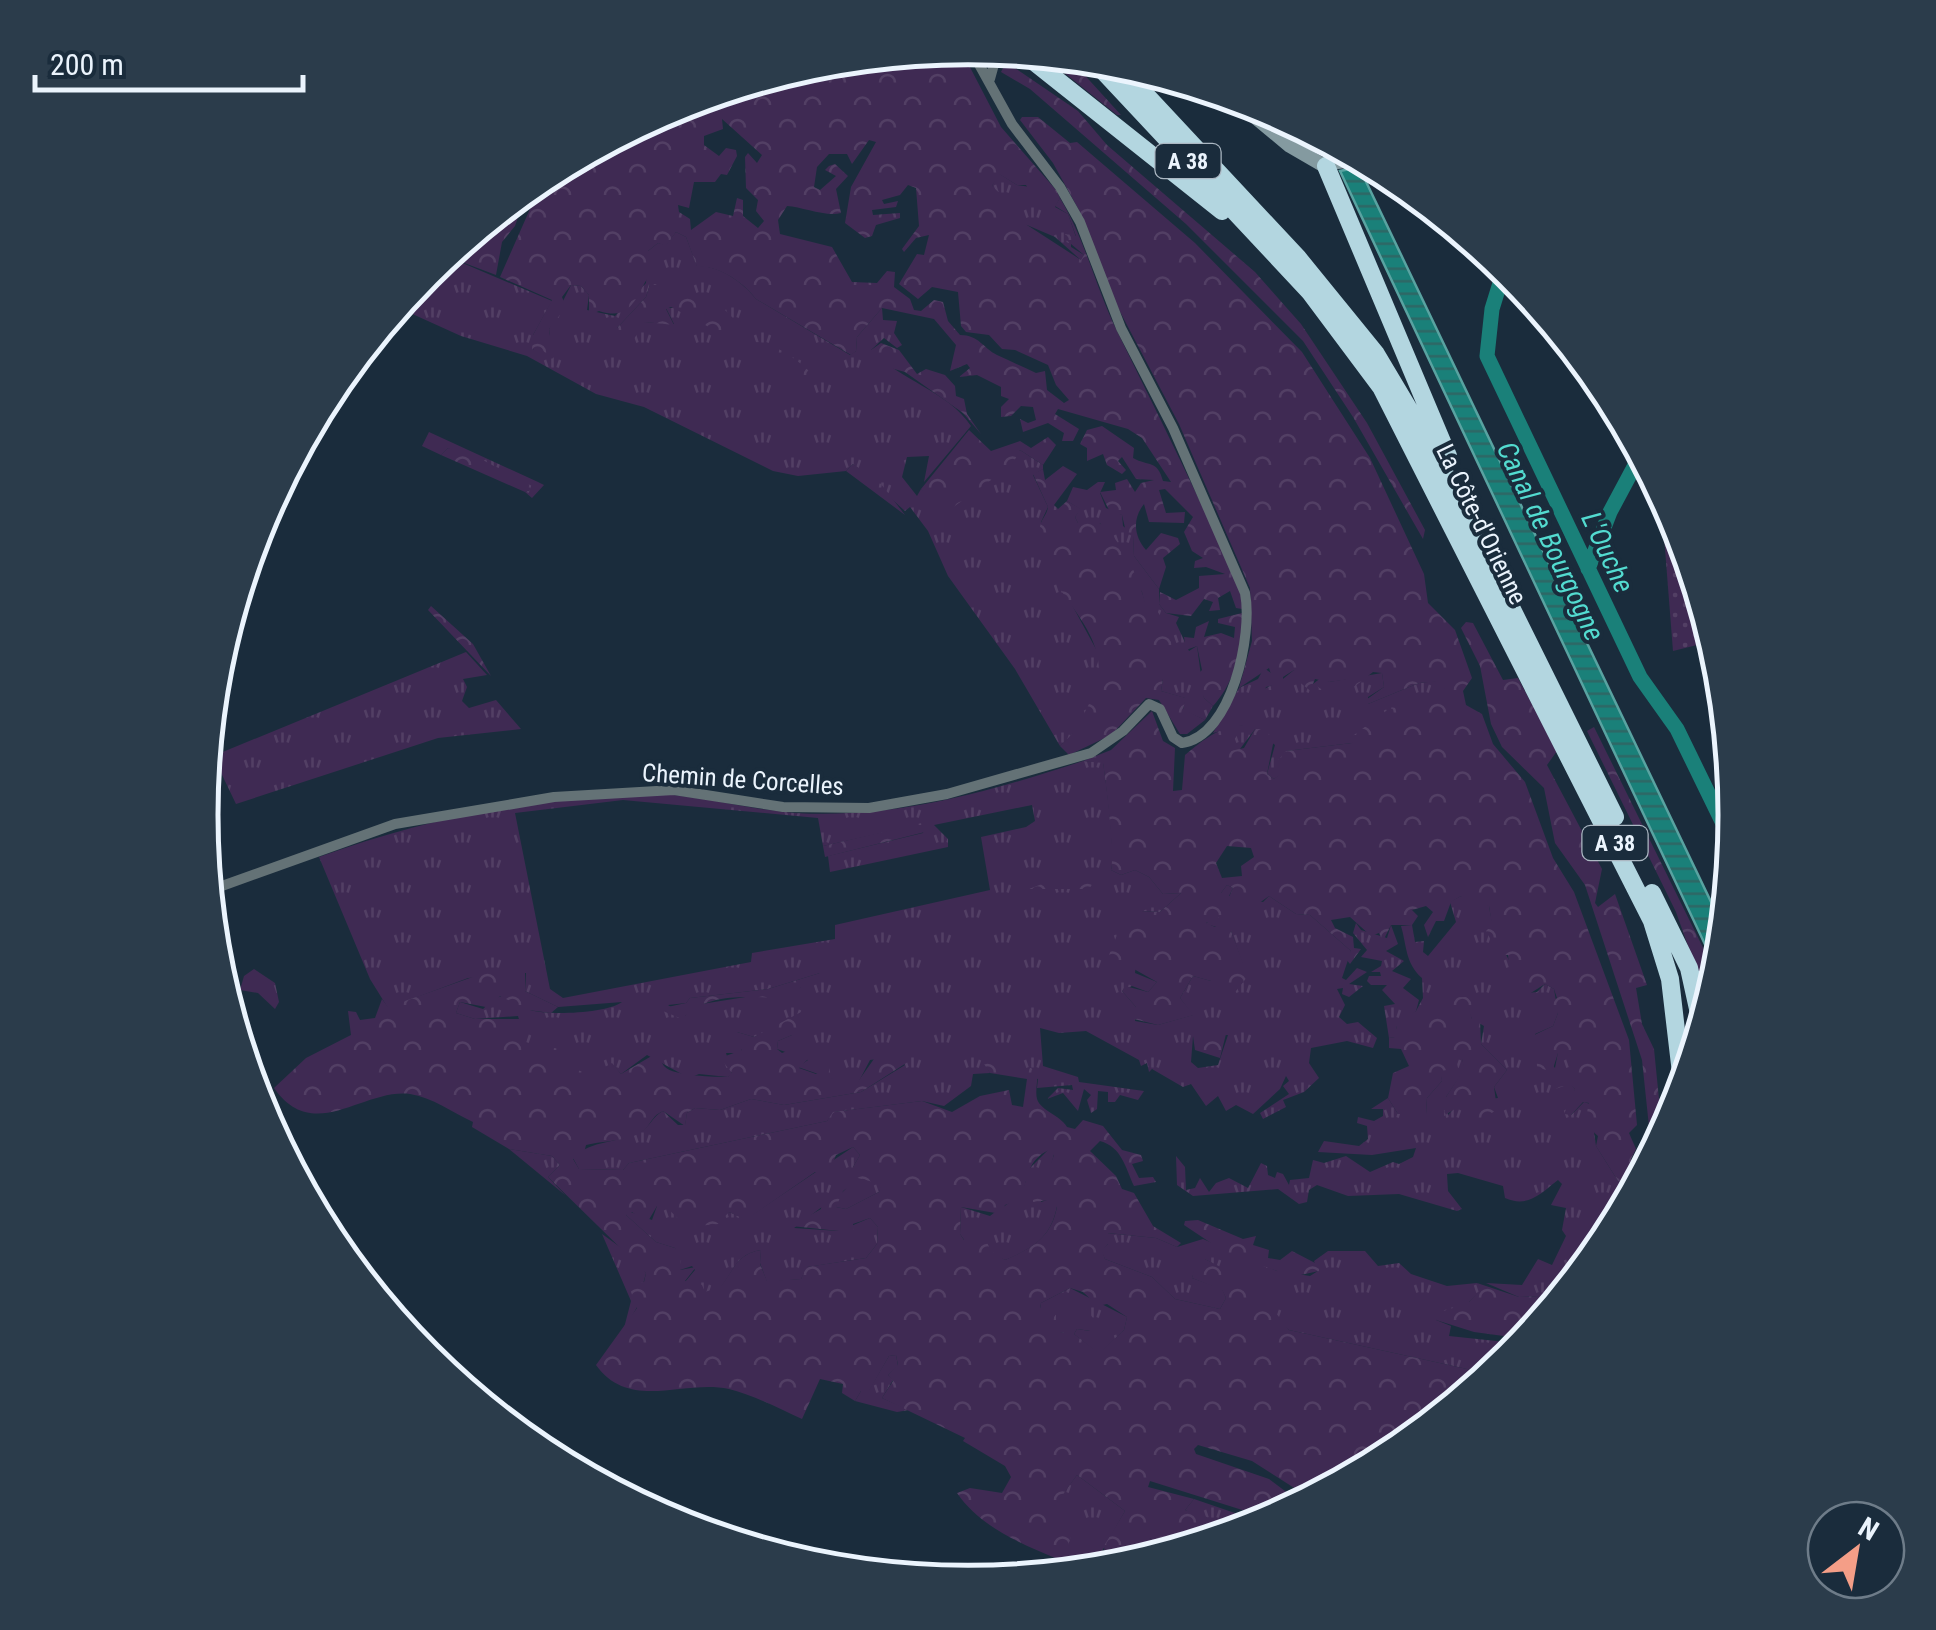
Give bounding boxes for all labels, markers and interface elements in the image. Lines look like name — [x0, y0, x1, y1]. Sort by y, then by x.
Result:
scale bar — [35, 30, 302, 92]
text: 200 m — [50, 47, 124, 82]
road number: A 38 — [1156, 144, 1220, 178]
water label: Canal de Bourgogne — [1490, 437, 1611, 646]
street label: La Côte-d'Orienne — [1430, 439, 1533, 609]
water label: L'Ouche — [1575, 506, 1641, 598]
street label: Chemin de Corcelles — [641, 758, 845, 801]
road number: A 38 — [1582, 826, 1648, 860]
north arrow — [1806, 1500, 1906, 1600]
text: N — [1853, 1510, 1884, 1548]

